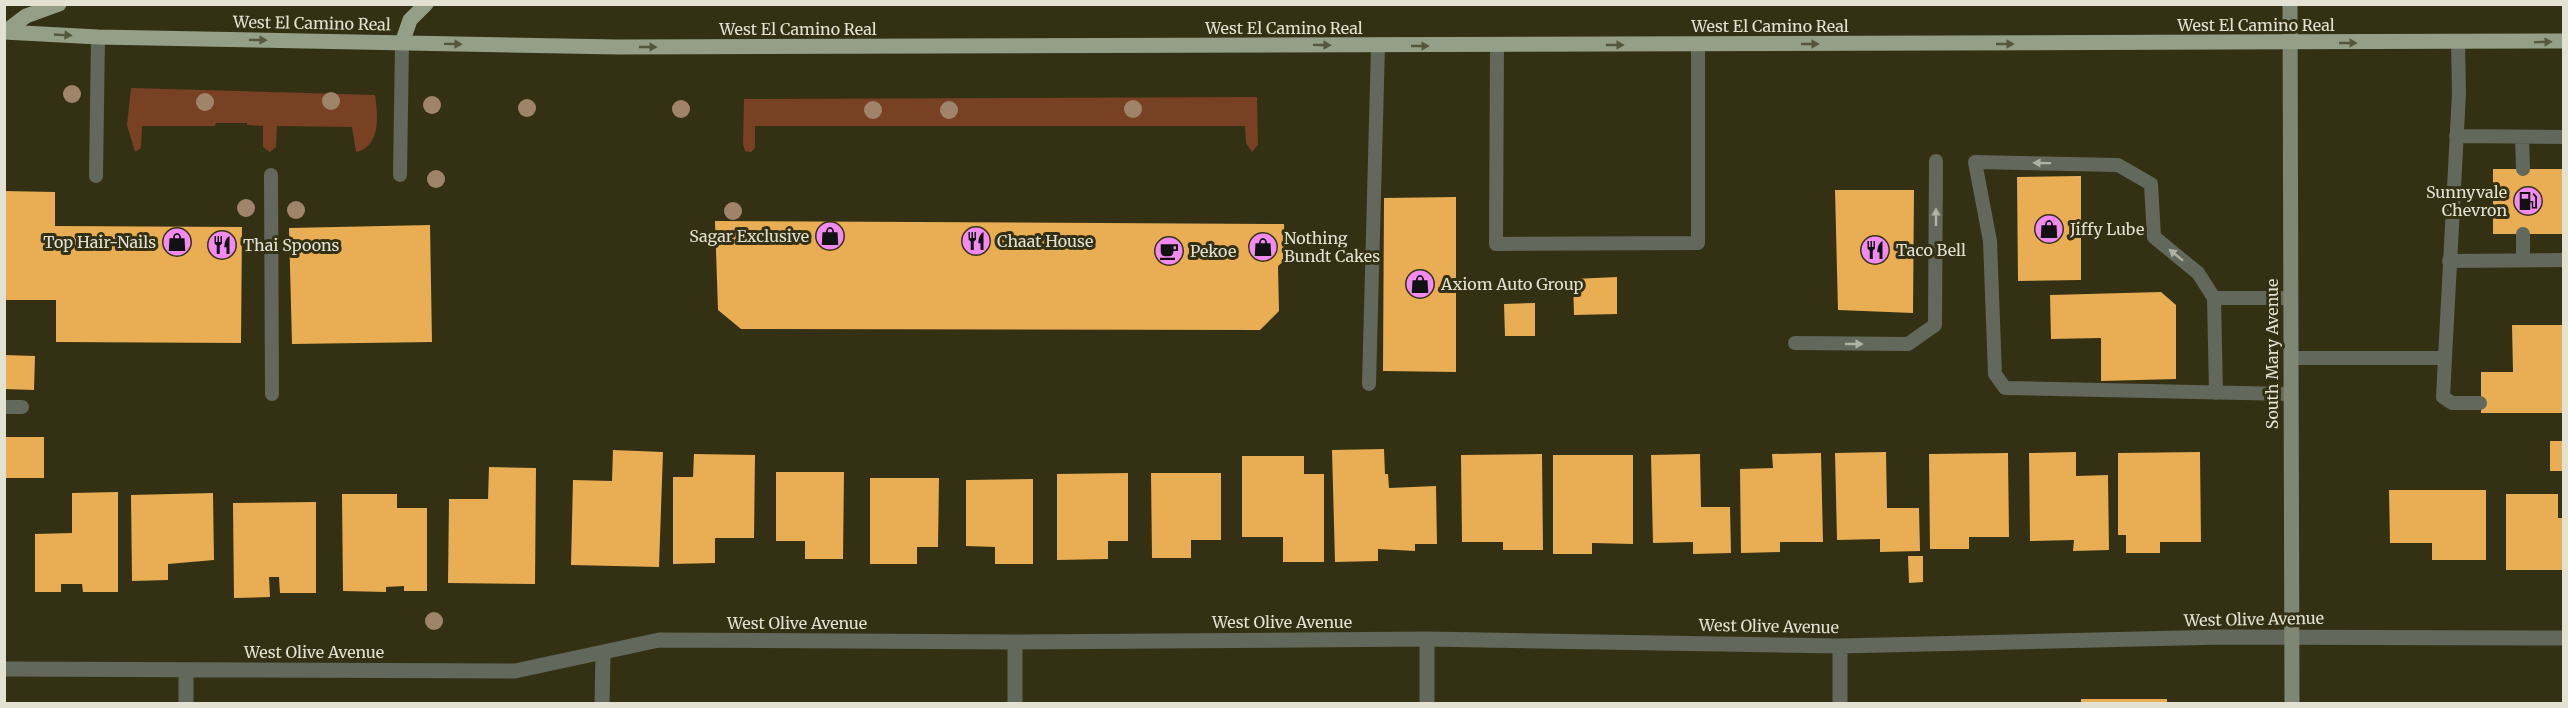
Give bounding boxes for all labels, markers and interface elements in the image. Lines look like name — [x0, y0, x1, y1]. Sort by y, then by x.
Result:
street label: West El Camino Real — [232, 12, 391, 34]
street label: West El Camino Real — [2176, 15, 2335, 35]
street label: West El Camino Real — [1690, 16, 1849, 36]
street label: West El Camino Real — [1204, 18, 1363, 38]
street label: West El Camino Real — [718, 19, 877, 39]
one-way arrow — [53, 31, 72, 40]
one-way arrow — [248, 35, 267, 45]
one-way arrow — [2533, 37, 2552, 47]
one-way arrow — [2338, 38, 2357, 48]
one-way arrow — [443, 39, 462, 49]
one-way arrow — [1801, 39, 1820, 49]
one-way arrow — [1996, 39, 2015, 49]
one-way arrow — [1606, 40, 1625, 50]
one-way arrow — [1313, 41, 1332, 50]
one-way arrow — [1411, 41, 1430, 51]
one-way arrow — [638, 42, 657, 52]
one-way arrow — [2033, 158, 2052, 168]
place label: Sunnyvale Chevron — [2426, 182, 2507, 220]
fuel station icon: Sunnyvale Chevron — [2512, 185, 2544, 217]
one-way arrow — [1931, 208, 1940, 227]
shop icon: Jiffy Lube — [2033, 213, 2065, 245]
place label: Jiffy Lube — [2069, 219, 2144, 239]
shop icon: Sagar Exclusive — [814, 220, 846, 252]
restaurant icon: Chaat House — [960, 225, 992, 257]
shop icon: Top Hair-Nails — [161, 226, 193, 258]
place label: Sagar Exclusive — [689, 226, 809, 246]
place label: Nothing Bundt Cakes — [1284, 228, 1380, 266]
restaurant icon: Thai Spoons — [206, 229, 238, 261]
place label: Chaat House — [997, 231, 1093, 251]
shop icon: Nothing Bundt Cakes — [1247, 231, 1279, 263]
place label: Top Hair-Nails — [43, 232, 156, 252]
restaurant icon: Taco Bell — [1859, 234, 1891, 266]
place label: Thai Spoons — [243, 235, 340, 255]
cafe icon: Pekoe — [1153, 235, 1185, 267]
place label: Taco Bell — [1896, 240, 1966, 260]
place label: Pekoe — [1190, 241, 1236, 261]
one-way arrow — [2168, 249, 2183, 261]
shop icon: Axiom Auto Group — [1404, 268, 1436, 300]
place label: Axiom Auto Group — [1440, 274, 1584, 294]
street label: South Mary Avenue — [2262, 279, 2282, 429]
one-way arrow — [1844, 339, 1863, 349]
street label: West Olive Avenue — [2183, 608, 2324, 630]
street label: West Olive Avenue — [1211, 612, 1352, 632]
street label: West Olive Avenue — [726, 613, 867, 633]
street label: West Olive Avenue — [1698, 615, 1839, 637]
street label: West Olive Avenue — [243, 642, 384, 662]

